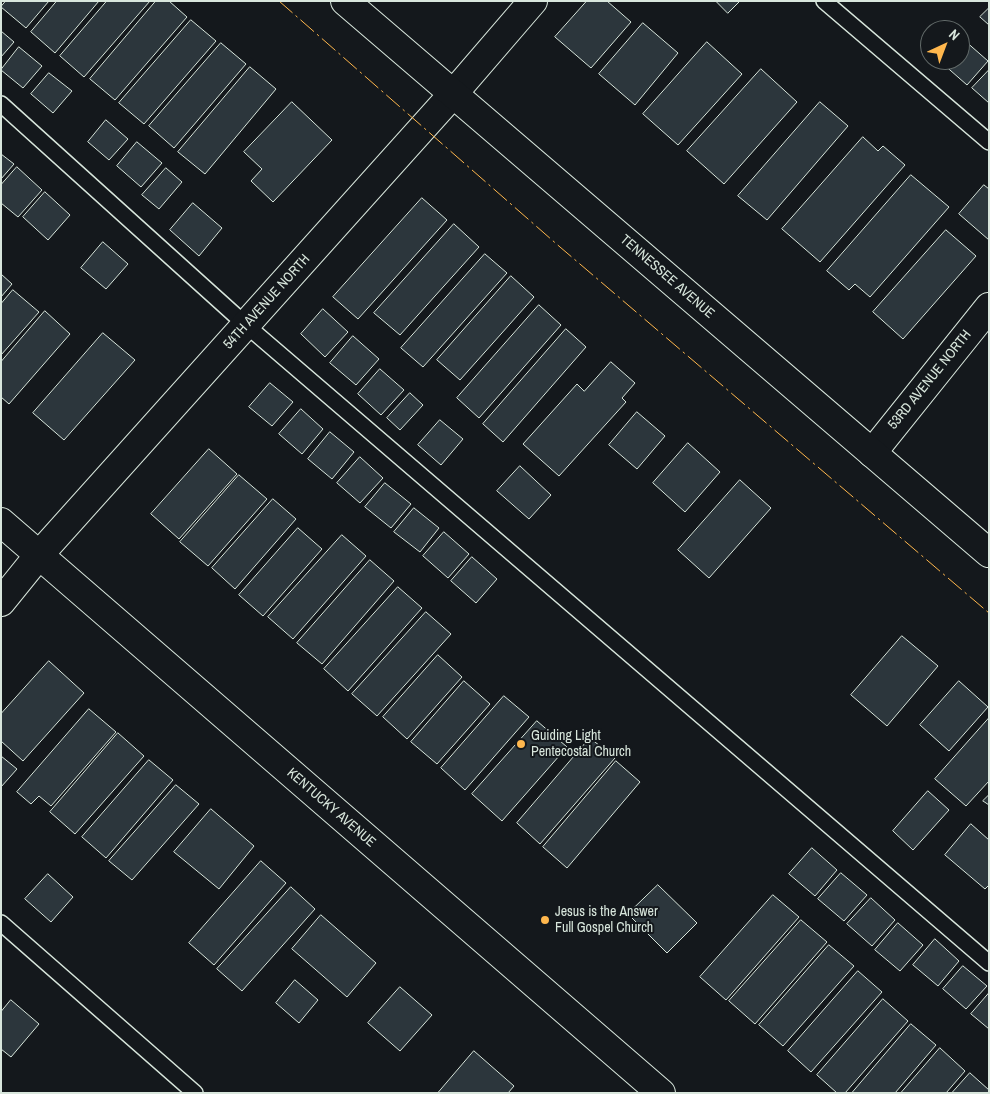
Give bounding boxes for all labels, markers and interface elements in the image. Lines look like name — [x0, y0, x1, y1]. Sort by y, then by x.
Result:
north arrow — [920, 20, 970, 70]
text: N — [945, 25, 964, 44]
street label: TENNESSEE AVENUE — [617, 232, 717, 322]
street label: 54TH AVENUE NORTH — [220, 251, 314, 353]
street label: 53RD AVENUE NORTH — [885, 327, 975, 433]
place label: Guiding Light Pentecostal Church — [531, 728, 631, 760]
marker: Guiding Light Pentecostal Church — [515, 738, 527, 750]
street label: KENTUCKY AVENUE — [283, 765, 379, 851]
place label: Jesus is the Answer Full Gospel Church — [555, 904, 658, 936]
marker: Jesus is the Answer Full Gospel Church — [539, 914, 551, 926]

